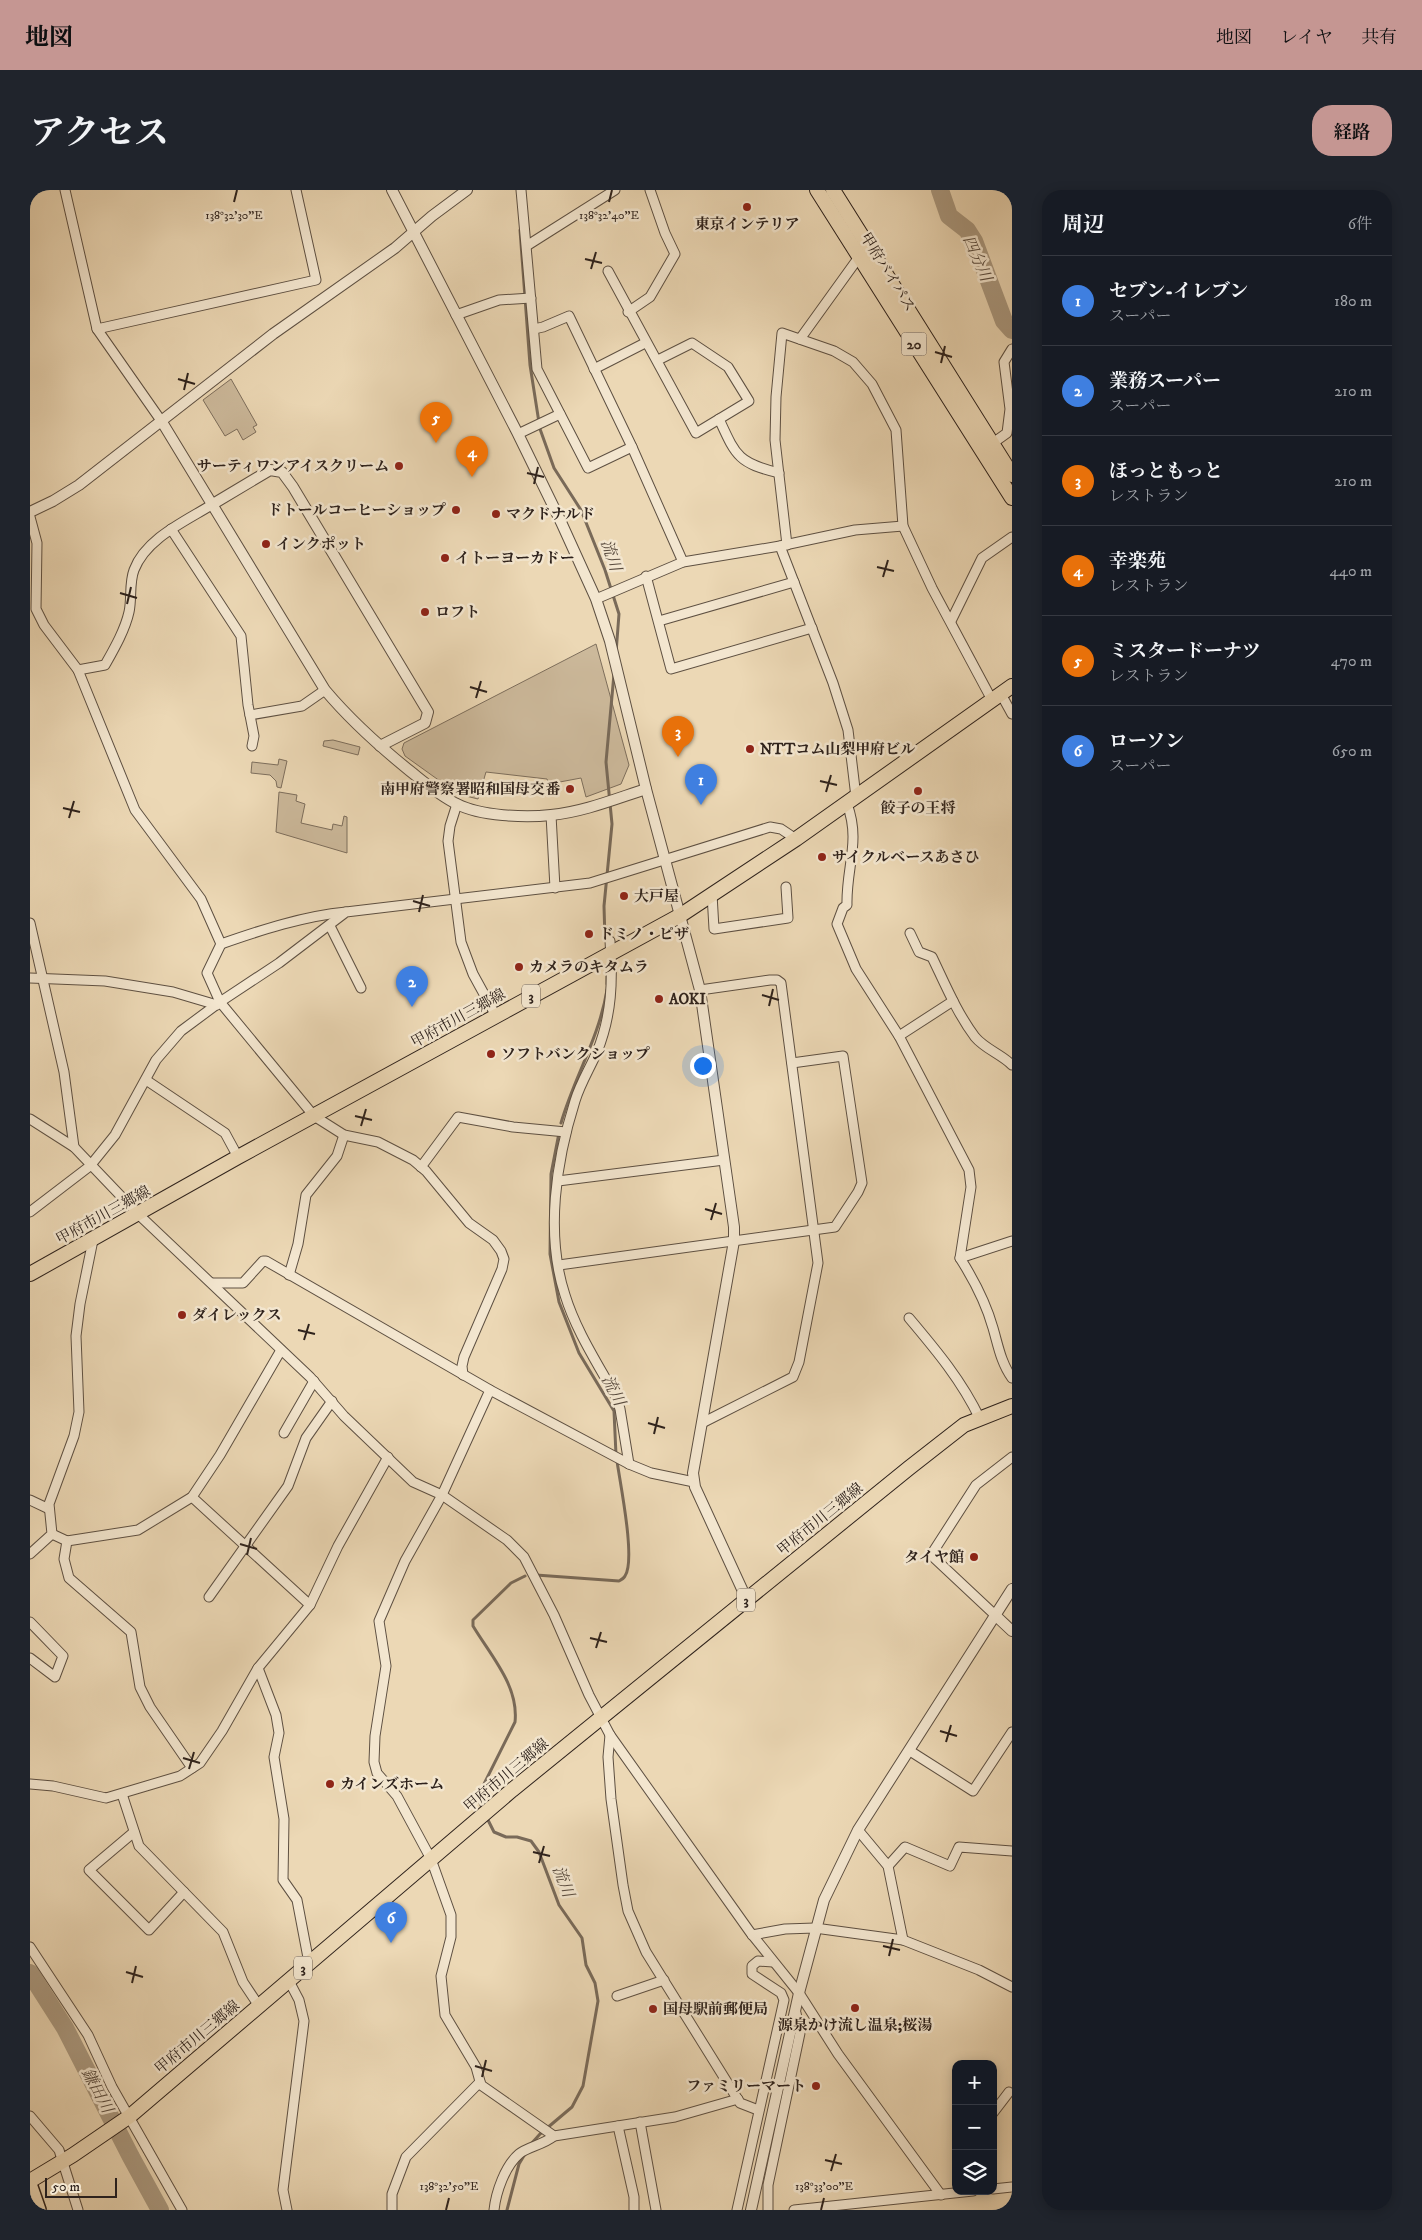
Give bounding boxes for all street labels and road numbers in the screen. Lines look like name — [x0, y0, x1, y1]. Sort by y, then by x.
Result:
street label: 甲府バイパス — [856, 229, 919, 315]
road number: 20 — [902, 332, 926, 356]
road number: 3 — [522, 984, 540, 1008]
street label: 甲府市川三郷線 — [408, 985, 509, 1052]
street label: 甲府市川三郷線 — [53, 1182, 154, 1249]
street label: 甲府市川三郷線 — [774, 1479, 867, 1560]
road number: 3 — [737, 1588, 755, 1612]
street label: 甲府市川三郷線 — [460, 1734, 553, 1816]
road number: 3 — [294, 1956, 312, 1980]
street label: 甲府市川三郷線 — [151, 1996, 244, 2078]

